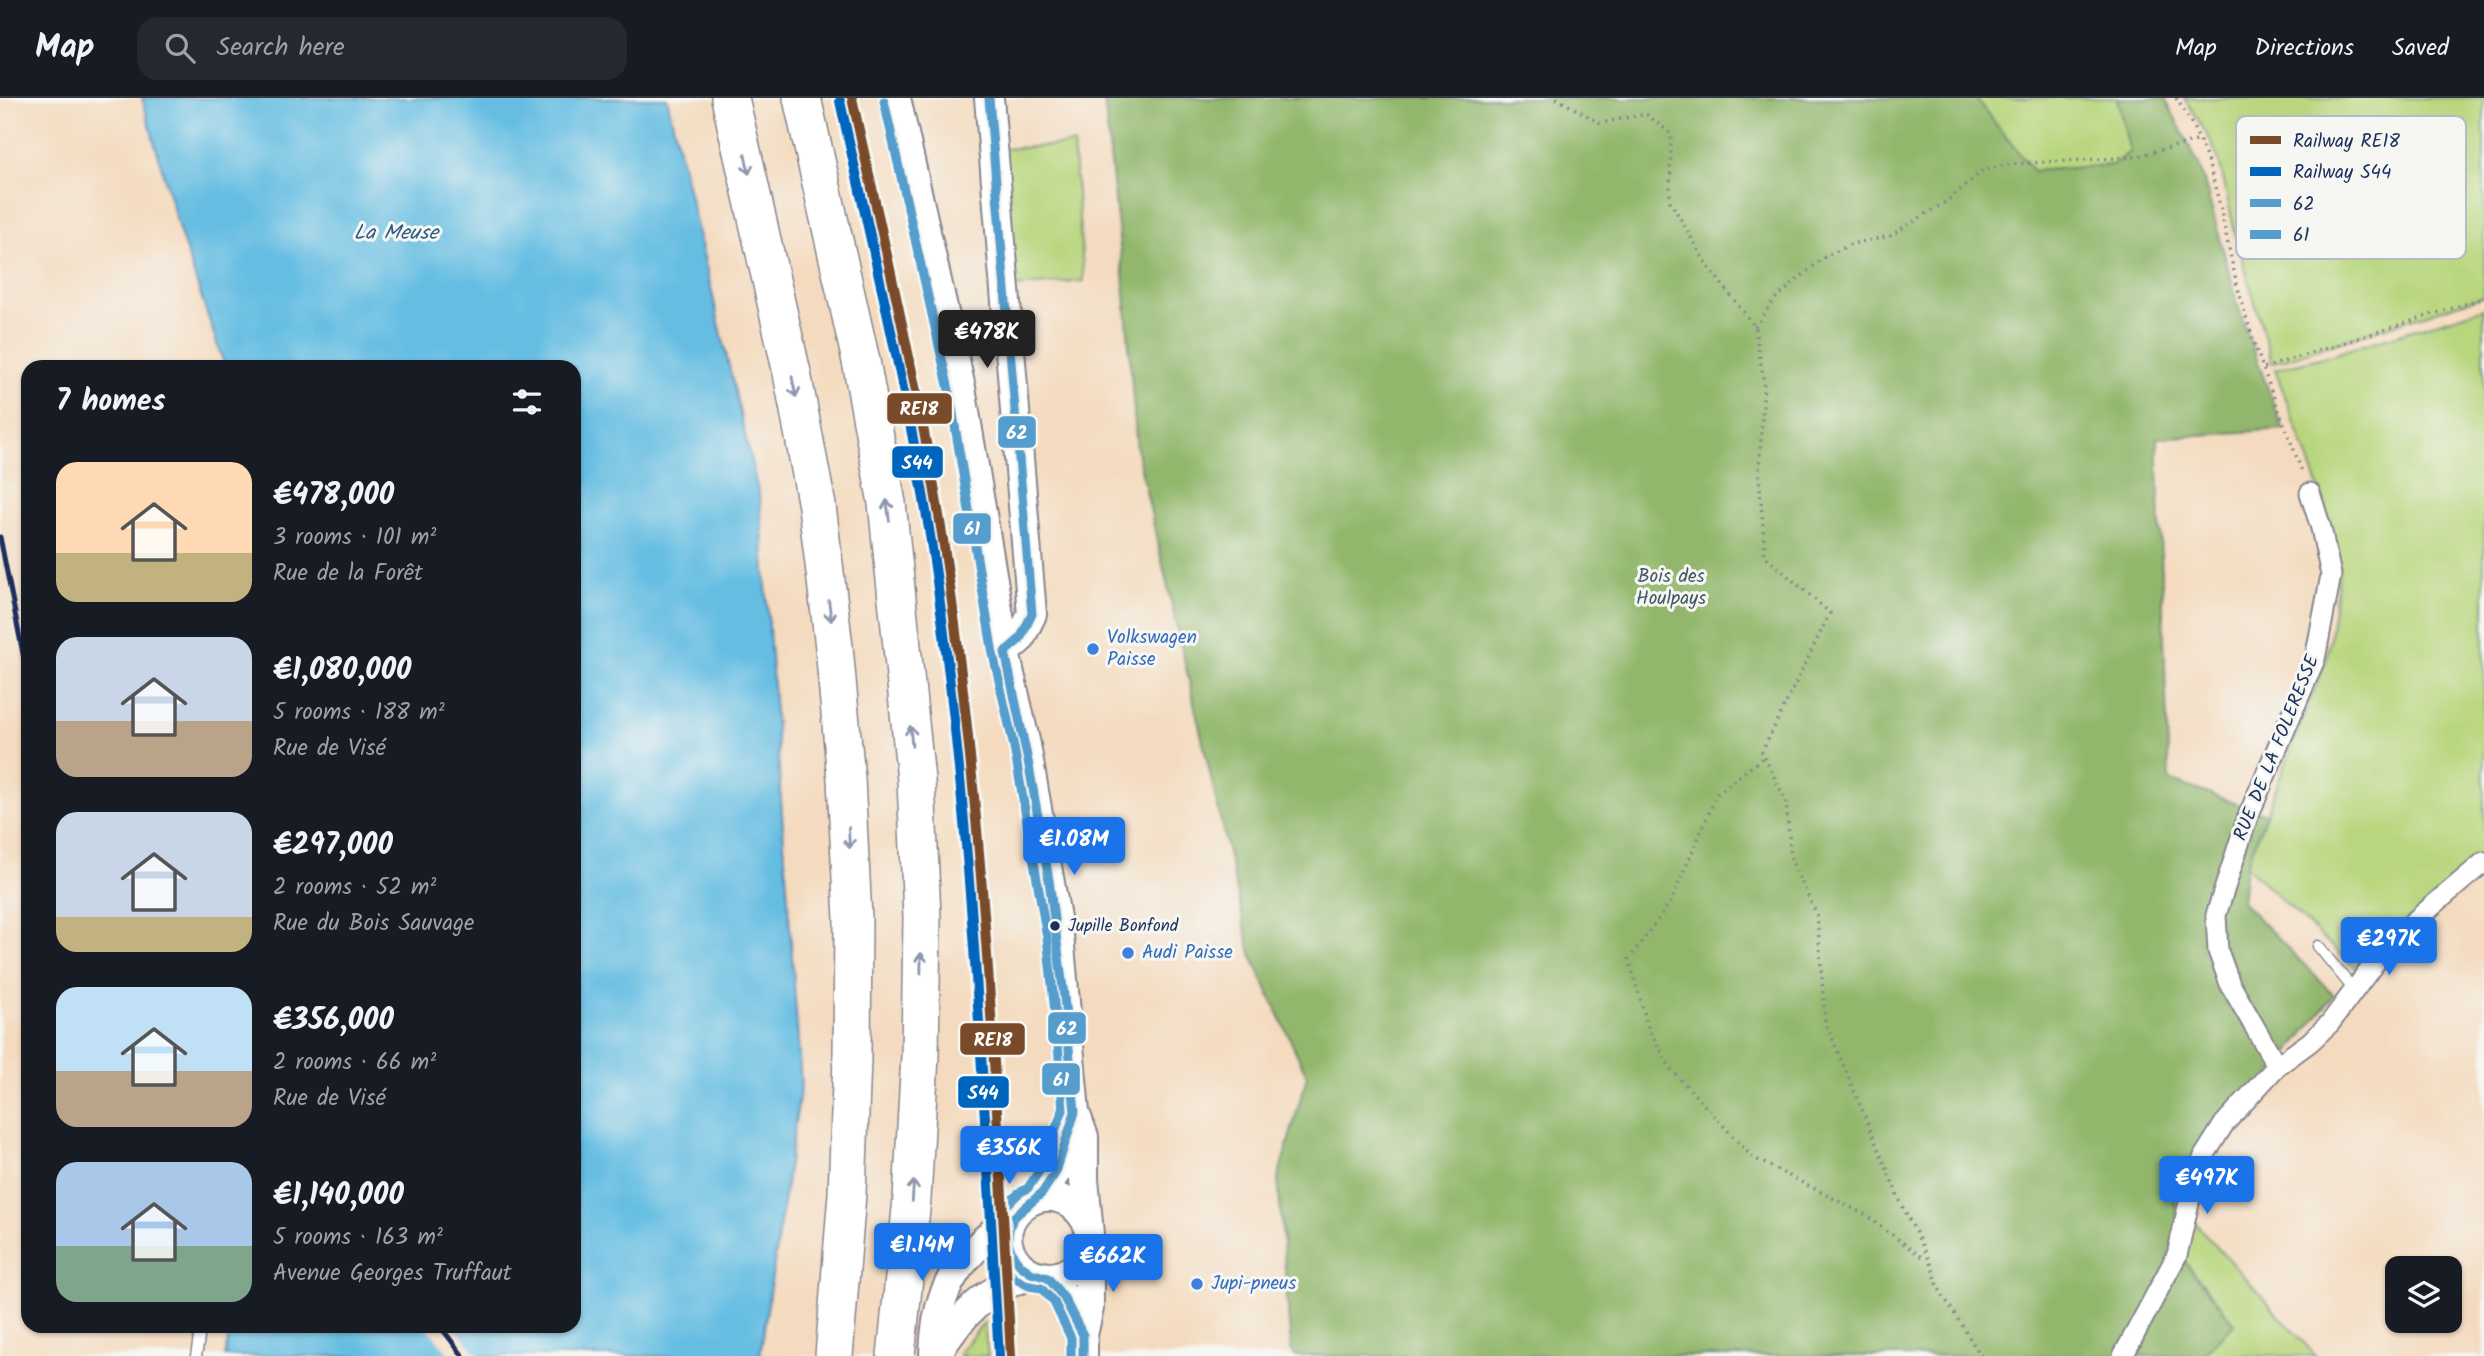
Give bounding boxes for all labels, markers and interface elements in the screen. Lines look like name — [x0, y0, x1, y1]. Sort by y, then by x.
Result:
search box — [137, 17, 627, 80]
text: Map — [35, 22, 95, 75]
text: Search here — [217, 27, 345, 69]
icon: search — [161, 29, 199, 67]
text: Map — [2175, 29, 2217, 68]
text: Directions — [2255, 29, 2354, 68]
text: Saved — [2392, 29, 2449, 68]
legend — [2236, 116, 2466, 259]
text: Railway RE18 — [2293, 127, 2401, 157]
one-way arrow — [740, 152, 754, 175]
text: Railway S44 — [2293, 158, 2391, 188]
text: 62 — [2293, 190, 2315, 220]
water label: La Meuse — [354, 217, 441, 250]
text: 61 — [2293, 221, 2310, 251]
pin: €478K — [938, 310, 1036, 370]
text: €478K — [954, 315, 1020, 351]
one-way arrow — [788, 375, 802, 398]
text: 7 homes — [56, 378, 166, 426]
icon: filters — [508, 383, 546, 421]
line badge: RE18 — [886, 392, 953, 425]
text: RE18 — [900, 395, 939, 425]
line badge: 62 — [997, 415, 1037, 449]
text: 62 — [1006, 419, 1028, 449]
line badge: S44 — [891, 445, 944, 479]
text: S44 — [901, 449, 933, 479]
text: €478,000 — [273, 472, 394, 520]
icon: home — [112, 490, 196, 574]
one-way arrow — [881, 499, 894, 522]
line badge: 61 — [952, 512, 992, 545]
text: 61 — [964, 515, 980, 545]
text: 3 rooms · 101 m² — [273, 520, 436, 556]
text: Rue de la Forêt — [273, 556, 423, 592]
park label: Bois des Houlpays — [1636, 562, 1706, 614]
one-way arrow — [823, 599, 836, 622]
place label: Volkswagen Paisse — [1107, 623, 1197, 675]
marker: Volkswagen Paisse — [1085, 641, 1101, 657]
text: €1,080,000 — [273, 647, 411, 695]
street label: RUE DE LA FOLERESSE — [2226, 650, 2328, 846]
icon: home — [112, 665, 196, 749]
text: 5 rooms · 188 m² — [273, 695, 445, 731]
one-way arrow — [905, 725, 918, 748]
text: Rue de Visé — [273, 731, 386, 767]
pin: €1.08M — [1017, 818, 1131, 877]
text: €297,000 — [273, 822, 393, 870]
text: €1.08M — [1039, 822, 1109, 858]
one-way arrow — [843, 826, 856, 849]
icon: home — [112, 840, 196, 924]
text: 2 rooms · 52 m² — [273, 870, 436, 906]
text: Rue du Bois Sauvage — [273, 906, 474, 942]
place label: Jupille Bonfond — [1068, 913, 1179, 940]
pin: €297K — [2340, 918, 2438, 977]
marker: Jupille Bonfond — [1048, 919, 1062, 933]
text: €297K — [2357, 922, 2421, 958]
place label: Audi Paisse — [1142, 938, 1233, 968]
marker: Audi Paisse — [1120, 945, 1136, 961]
one-way arrow — [914, 952, 928, 975]
text: €356,000 — [273, 997, 394, 1045]
line badge: 62 — [1047, 1011, 1087, 1045]
icon: home — [112, 1015, 196, 1099]
text: 62 — [1056, 1015, 1078, 1045]
line badge: RE18 — [959, 1022, 1026, 1056]
text: RE18 — [974, 1026, 1013, 1056]
text: 2 rooms · 66 m² — [273, 1045, 436, 1081]
line badge: 61 — [1041, 1062, 1081, 1096]
text: 61 — [1053, 1066, 1069, 1096]
line badge: S44 — [957, 1075, 1010, 1109]
text: S44 — [967, 1079, 999, 1109]
text: Rue de Visé — [273, 1081, 386, 1117]
pin: €356K — [960, 1126, 1058, 1186]
text: €356K — [976, 1131, 1042, 1167]
pin: €497K — [2158, 1156, 2256, 1216]
text: €497K — [2175, 1161, 2239, 1197]
text: €1,140,000 — [273, 1172, 404, 1220]
one-way arrow — [907, 1180, 920, 1202]
icon: home — [112, 1190, 196, 1274]
text: 5 rooms · 163 m² — [273, 1220, 443, 1256]
pin: €1.14M — [865, 1224, 979, 1283]
text: €1.14M — [890, 1228, 954, 1264]
pin: €662K — [1064, 1234, 1162, 1294]
text: €662K — [1080, 1239, 1146, 1275]
text: Avenue Georges Truffaut — [273, 1256, 512, 1292]
map controls — [2385, 1256, 2462, 1333]
button: layers — [2385, 1256, 2462, 1333]
place label: Jupi-pneus — [1211, 1269, 1296, 1299]
marker: Jupi-pneus — [1189, 1276, 1205, 1292]

